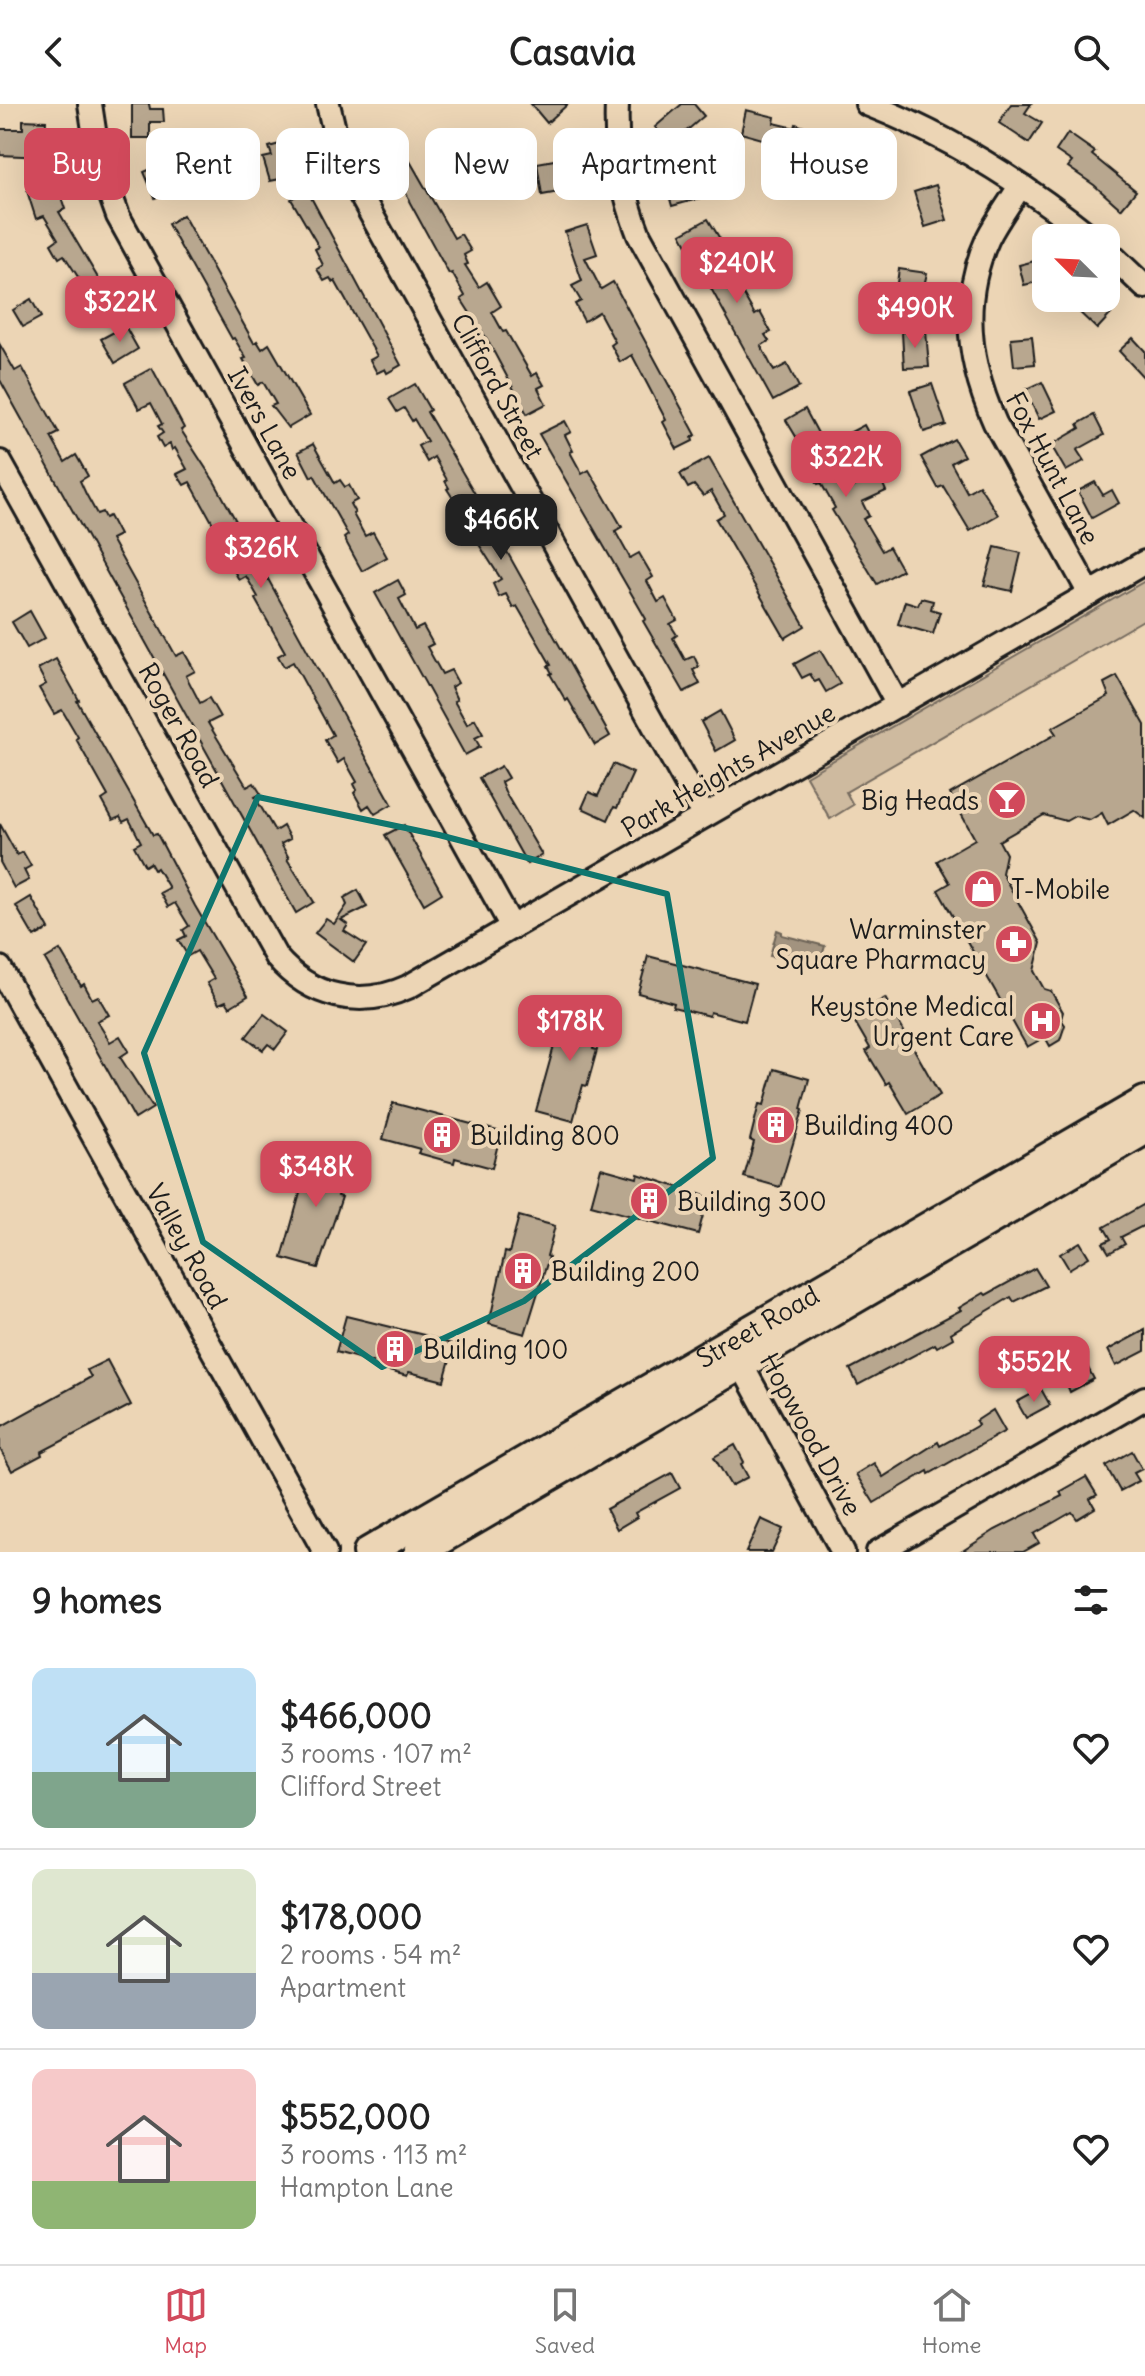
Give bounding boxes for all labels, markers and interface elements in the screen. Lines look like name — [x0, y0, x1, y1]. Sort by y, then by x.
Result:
icon: back — [32, 30, 76, 74]
text: Casavia — [509, 30, 636, 75]
icon: search — [1069, 30, 1113, 74]
chip: Buy — [24, 128, 130, 200]
chip: Rent — [146, 128, 260, 200]
chip: Filters — [276, 128, 409, 200]
chip: New — [425, 128, 537, 200]
chip: Apartment — [553, 128, 745, 200]
chip: House — [761, 128, 897, 200]
north arrow — [1032, 224, 1120, 312]
map controls — [1032, 224, 1120, 312]
pin: $240K — [681, 237, 793, 305]
text: $240K — [699, 246, 775, 279]
pin: $322K — [64, 276, 176, 344]
pin: $490K — [859, 282, 971, 350]
text: $322K — [83, 285, 157, 318]
text: $490K — [876, 291, 954, 324]
street label: Clifford Street — [444, 307, 552, 465]
street label: Ivers Lane — [221, 361, 309, 485]
street label: Fox Hunt Lane — [999, 386, 1107, 550]
pin: $322K — [790, 431, 902, 499]
text: $322K — [809, 440, 883, 473]
pin: $466K — [445, 494, 557, 562]
text: $466K — [463, 503, 539, 536]
pin: $326K — [205, 522, 317, 590]
text: $326K — [224, 531, 298, 564]
street label: Roger Road — [131, 657, 227, 793]
street label: Park Heights Avenue — [615, 695, 841, 845]
bar icon: Big Heads — [986, 779, 1028, 821]
place label: Big Heads — [861, 784, 979, 817]
shop icon: T-Mobile — [962, 868, 1004, 910]
place label: T-Mobile — [1011, 873, 1110, 906]
place label: Warminster Square Pharmacy — [776, 913, 986, 976]
pharmacy icon: Warminster Square Pharmacy — [993, 923, 1035, 965]
place label: Keystone Medical Urgent Care — [810, 990, 1014, 1053]
pin: $178K — [514, 995, 626, 1063]
hospital icon: Keystone Medical Urgent Care — [1021, 1000, 1063, 1042]
text: $178K — [536, 1004, 604, 1037]
building icon: Building 400 — [755, 1104, 797, 1146]
place label: Building 400 — [804, 1109, 954, 1142]
building icon: Building 800 — [421, 1114, 463, 1156]
place label: Building 800 — [470, 1119, 620, 1152]
pin: $348K — [260, 1141, 372, 1209]
text: $348K — [278, 1150, 354, 1183]
street label: Valley Road — [139, 1178, 235, 1314]
building icon: Building 300 — [628, 1180, 670, 1222]
place label: Building 300 — [677, 1185, 827, 1218]
building icon: Building 200 — [502, 1250, 544, 1292]
place label: Building 200 — [551, 1255, 700, 1288]
street label: Street Road — [690, 1278, 825, 1375]
building icon: Building 100 — [374, 1328, 416, 1370]
place label: Building 100 — [423, 1333, 568, 1366]
pin: $552K — [978, 1336, 1090, 1404]
text: $552K — [997, 1345, 1071, 1378]
street label: Hopwood Drive — [753, 1347, 869, 1521]
icon: filters — [1069, 1578, 1113, 1622]
text: 9 homes — [32, 1579, 162, 1622]
text: $466,000 — [280, 1694, 432, 1737]
icon: home — [96, 1700, 192, 1796]
icon: heart — [1069, 1726, 1113, 1770]
text: 3 rooms · 107 m² — [280, 1737, 472, 1770]
text: Clifford Street — [280, 1770, 441, 1803]
text: $178,000 — [280, 1895, 422, 1938]
icon: home — [96, 1901, 192, 1997]
icon: heart — [1069, 1927, 1113, 1971]
text: 2 rooms · 54 m² — [280, 1938, 462, 1971]
text: Apartment — [280, 1971, 406, 2004]
text: $552,000 — [280, 2095, 431, 2138]
icon: home — [96, 2101, 192, 2197]
icon: heart — [1069, 2127, 1113, 2171]
text: 3 rooms · 113 m² — [280, 2138, 467, 2171]
text: Hampton Lane — [280, 2171, 453, 2204]
tab: Map — [164, 2283, 208, 2359]
tab: Saved — [535, 2283, 595, 2359]
tab: Home — [922, 2283, 981, 2359]

